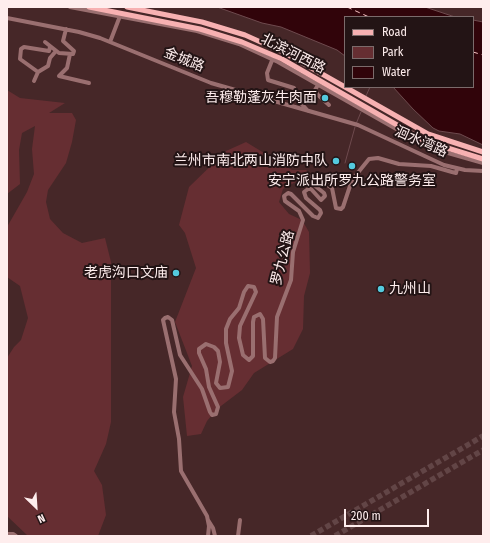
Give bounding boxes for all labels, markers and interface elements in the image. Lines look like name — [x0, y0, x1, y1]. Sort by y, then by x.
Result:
legend — [344, 16, 474, 88]
text: Road — [382, 25, 407, 39]
street label: 北滨河西路 — [258, 31, 328, 77]
street label: 金城路 — [161, 44, 207, 76]
text: Park — [382, 45, 403, 59]
text: Water — [382, 65, 410, 79]
place label: 吾穆勒蓬灰牛肉面 — [205, 90, 317, 106]
marker: 吾穆勒蓬灰牛肉面 — [320, 93, 330, 103]
street label: 洄水湾路 — [392, 123, 450, 161]
place label: 兰州市南北两山消防中队 — [174, 153, 328, 169]
marker: 兰州市南北两山消防中队 — [331, 156, 341, 166]
marker: 安宁派出所罗九公路警务室 — [347, 161, 357, 171]
place label: 安宁派出所罗九公路警务室 — [268, 173, 436, 189]
street label: 罗九公路 — [268, 229, 298, 287]
place label: 老虎沟口文庙 — [84, 265, 168, 281]
marker: 老虎沟口文庙 — [171, 268, 181, 278]
place label: 九州山 — [389, 281, 431, 297]
marker: 九州山 — [376, 284, 386, 294]
north arrow — [16, 487, 56, 527]
scale bar — [346, 501, 431, 527]
text: 200 m — [351, 509, 381, 523]
text: N — [36, 511, 47, 526]

